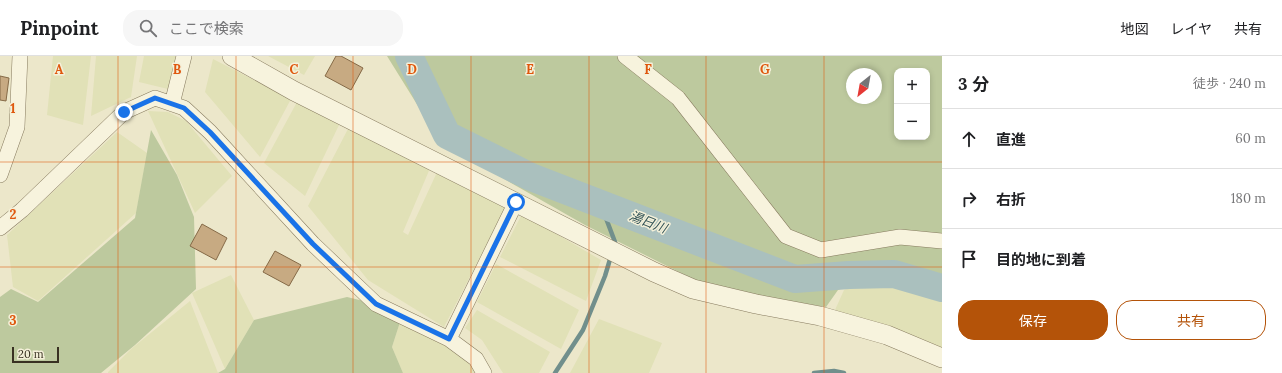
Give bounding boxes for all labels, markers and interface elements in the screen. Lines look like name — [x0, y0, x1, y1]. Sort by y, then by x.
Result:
search box — [123, 10, 403, 46]
text: Pinpoint — [20, 16, 99, 40]
icon: search — [137, 17, 159, 39]
text: ここで検索 — [169, 19, 244, 38]
text: 地図 — [1120, 20, 1148, 38]
text: レイヤ — [1170, 20, 1212, 38]
text: 共有 — [1234, 20, 1262, 38]
text: A — [55, 61, 64, 78]
text: B — [173, 61, 182, 78]
text: C — [290, 61, 299, 78]
text: D — [407, 61, 417, 78]
text: E — [526, 61, 534, 78]
text: F — [644, 61, 652, 78]
text: G — [760, 61, 770, 78]
north arrow — [846, 68, 882, 104]
map controls — [894, 68, 930, 140]
button: + — [894, 68, 930, 104]
text: 3 分 — [958, 73, 989, 95]
text: 徒歩 · 240 m — [1193, 75, 1266, 92]
text: 1 — [10, 100, 16, 117]
route end — [115, 103, 133, 121]
button: − — [894, 104, 930, 140]
icon: ahead — [958, 128, 980, 150]
text: 直進 — [996, 130, 1026, 149]
text: 60 m — [1235, 130, 1266, 147]
icon: right — [958, 188, 980, 210]
text: 右折 — [996, 190, 1026, 209]
text: 180 m — [1231, 190, 1266, 207]
route start — [507, 193, 525, 211]
text: 2 — [10, 206, 17, 223]
water label: 湯日川 — [627, 207, 671, 238]
icon: arrive — [958, 248, 980, 270]
text: 目的地に到着 — [996, 250, 1086, 269]
button: 保存 — [958, 300, 1108, 340]
button: 共有 — [1116, 300, 1266, 340]
text: 3 — [9, 312, 17, 329]
scale bar — [12, 345, 59, 364]
text: 20 m — [18, 347, 43, 361]

